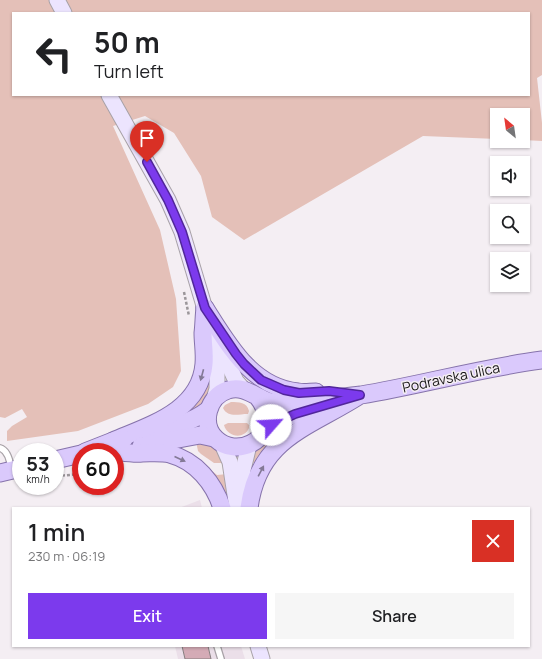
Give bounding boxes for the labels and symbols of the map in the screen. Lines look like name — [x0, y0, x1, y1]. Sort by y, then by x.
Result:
north arrow — [490, 108, 530, 148]
pin — [130, 121, 164, 162]
street label: Podravska ulica — [400, 357, 502, 397]
one-way arrow — [198, 368, 204, 381]
position arrow — [250, 404, 292, 446]
speed limit sign: 60 — [72, 443, 124, 495]
one-way arrow — [174, 456, 186, 462]
one-way arrow — [257, 465, 264, 477]

